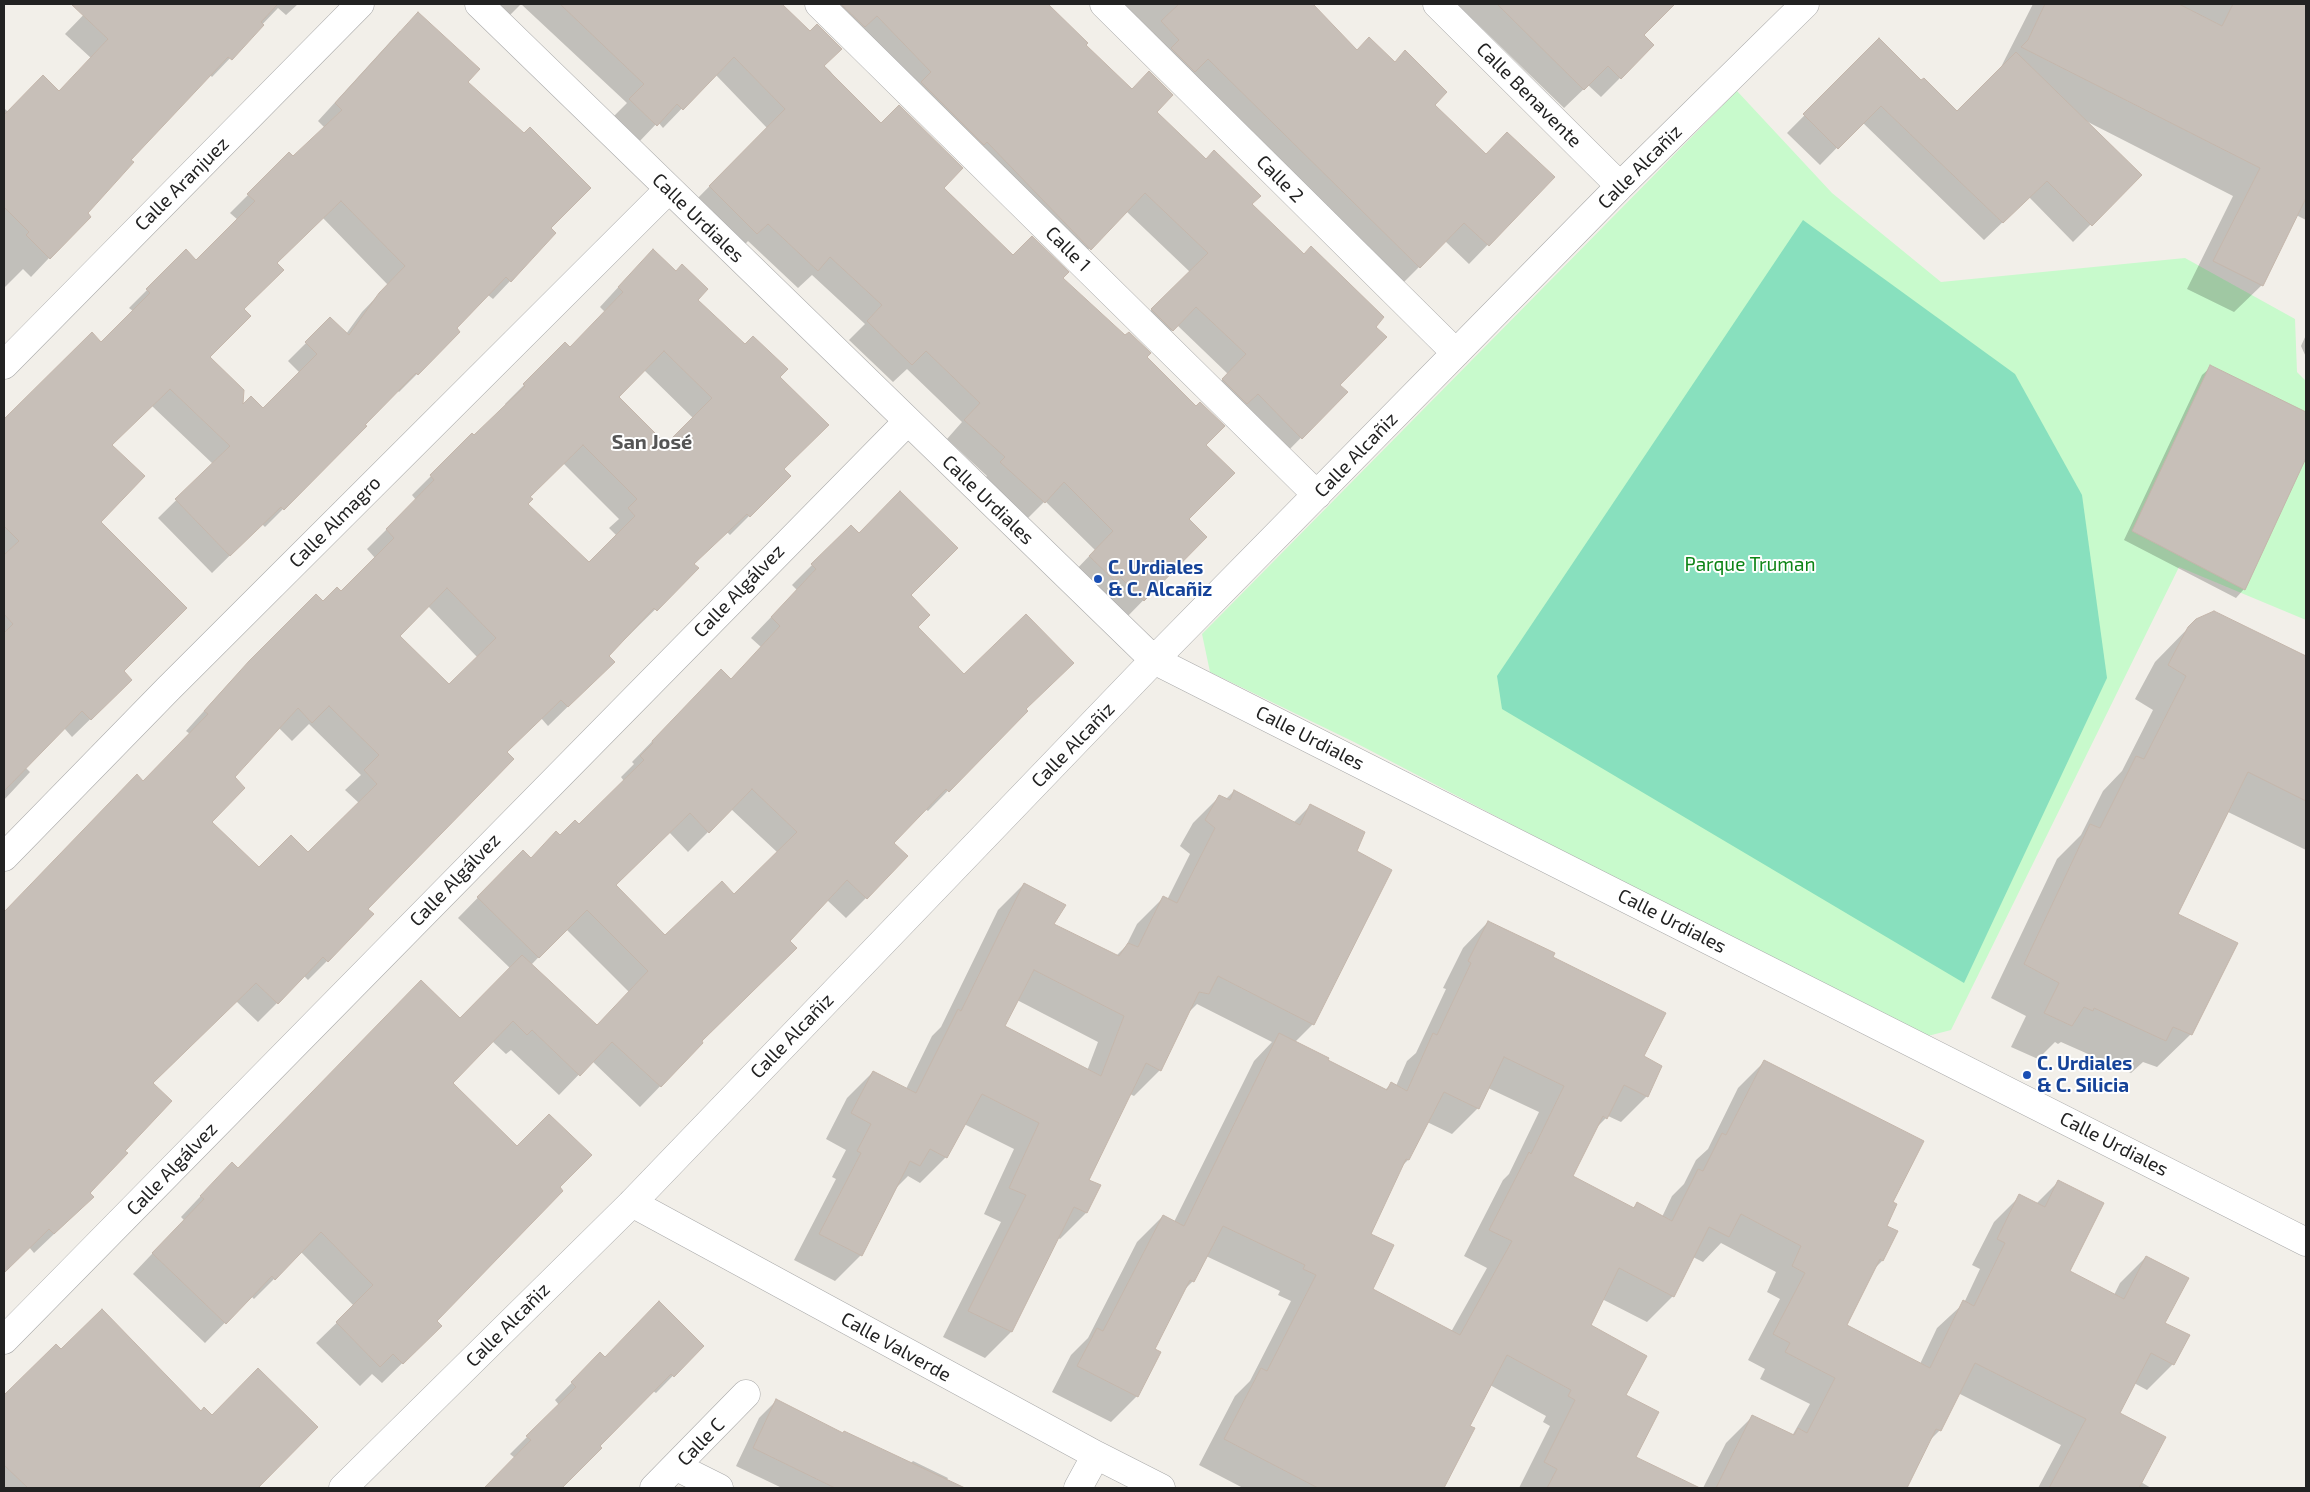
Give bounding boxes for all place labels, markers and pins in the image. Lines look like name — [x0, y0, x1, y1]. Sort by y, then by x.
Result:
place label: C. Urdiales & C. Alcañiz — [1108, 557, 1212, 601]
marker: C. Urdiales & C. Alcañiz — [1092, 573, 1104, 585]
place label: C. Urdiales & C. Silicia — [2037, 1053, 2132, 1097]
marker: C. Urdiales & C. Silicia — [2021, 1069, 2033, 1081]

